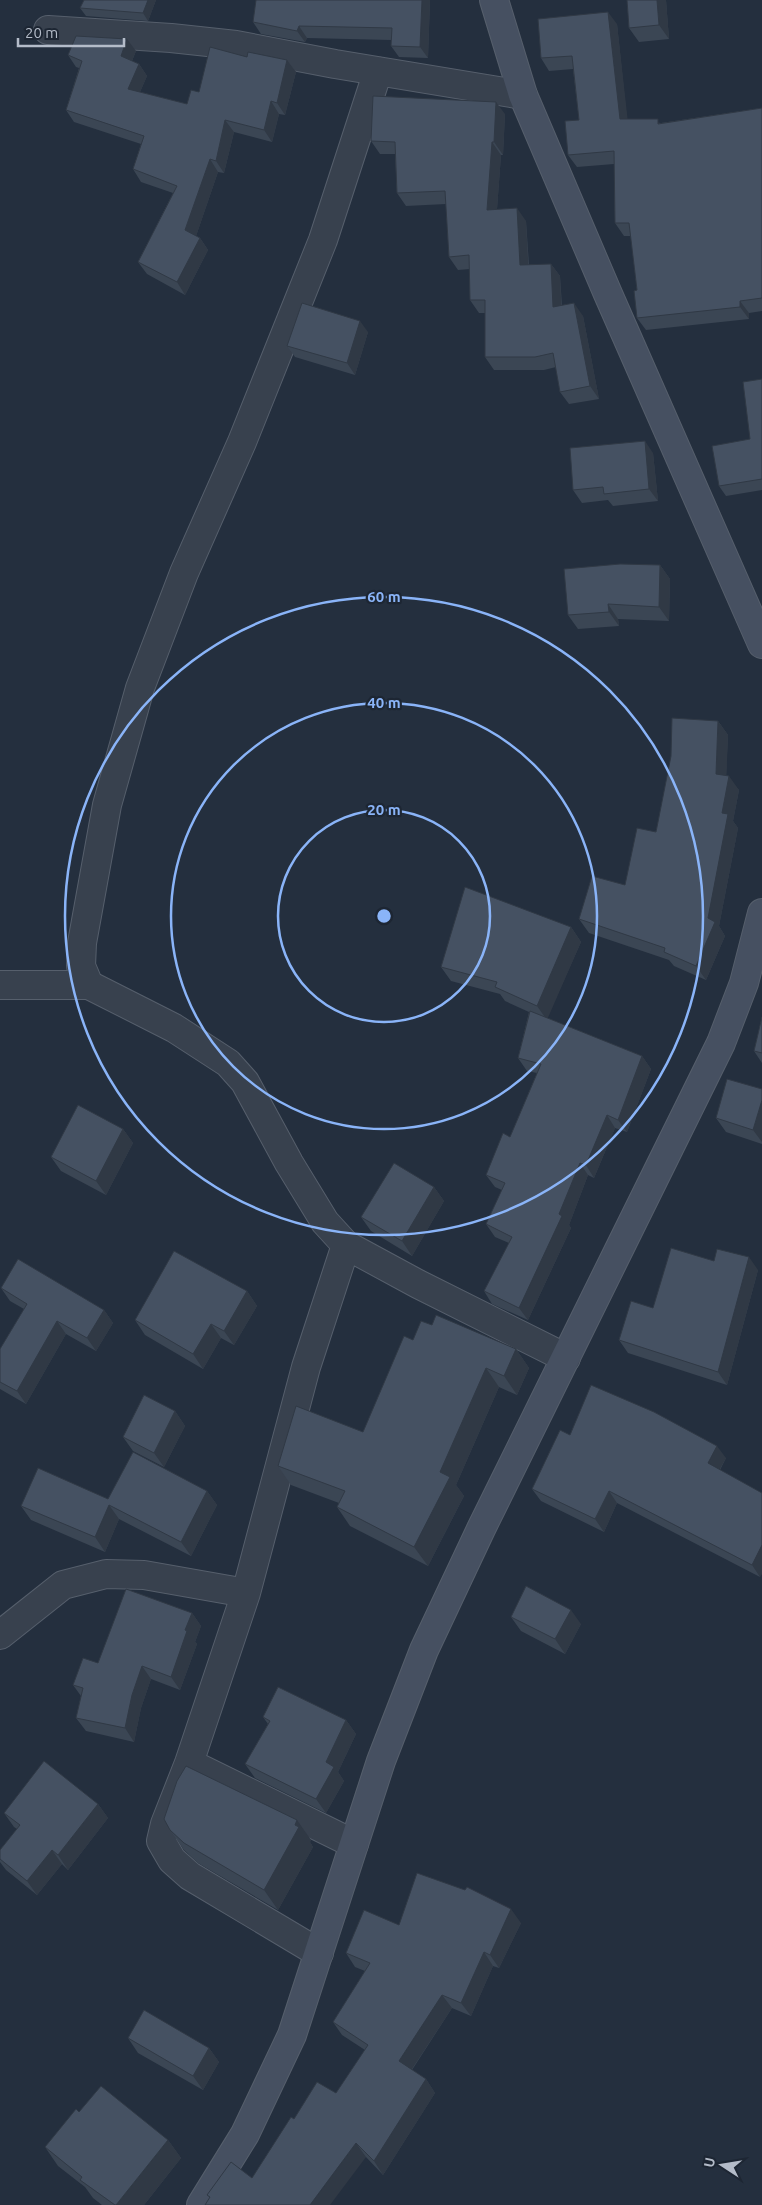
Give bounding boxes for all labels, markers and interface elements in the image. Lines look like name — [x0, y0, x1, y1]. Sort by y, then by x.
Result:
scale bar — [18, 15, 124, 47]
text: 20 m — [25, 24, 58, 41]
text: 60 m — [367, 588, 401, 605]
text: 40 m — [367, 694, 401, 711]
text: 20 m — [367, 801, 401, 818]
centre of rings — [375, 907, 393, 925]
north arrow — [697, 2140, 747, 2190]
text: U — [700, 2156, 718, 2169]

